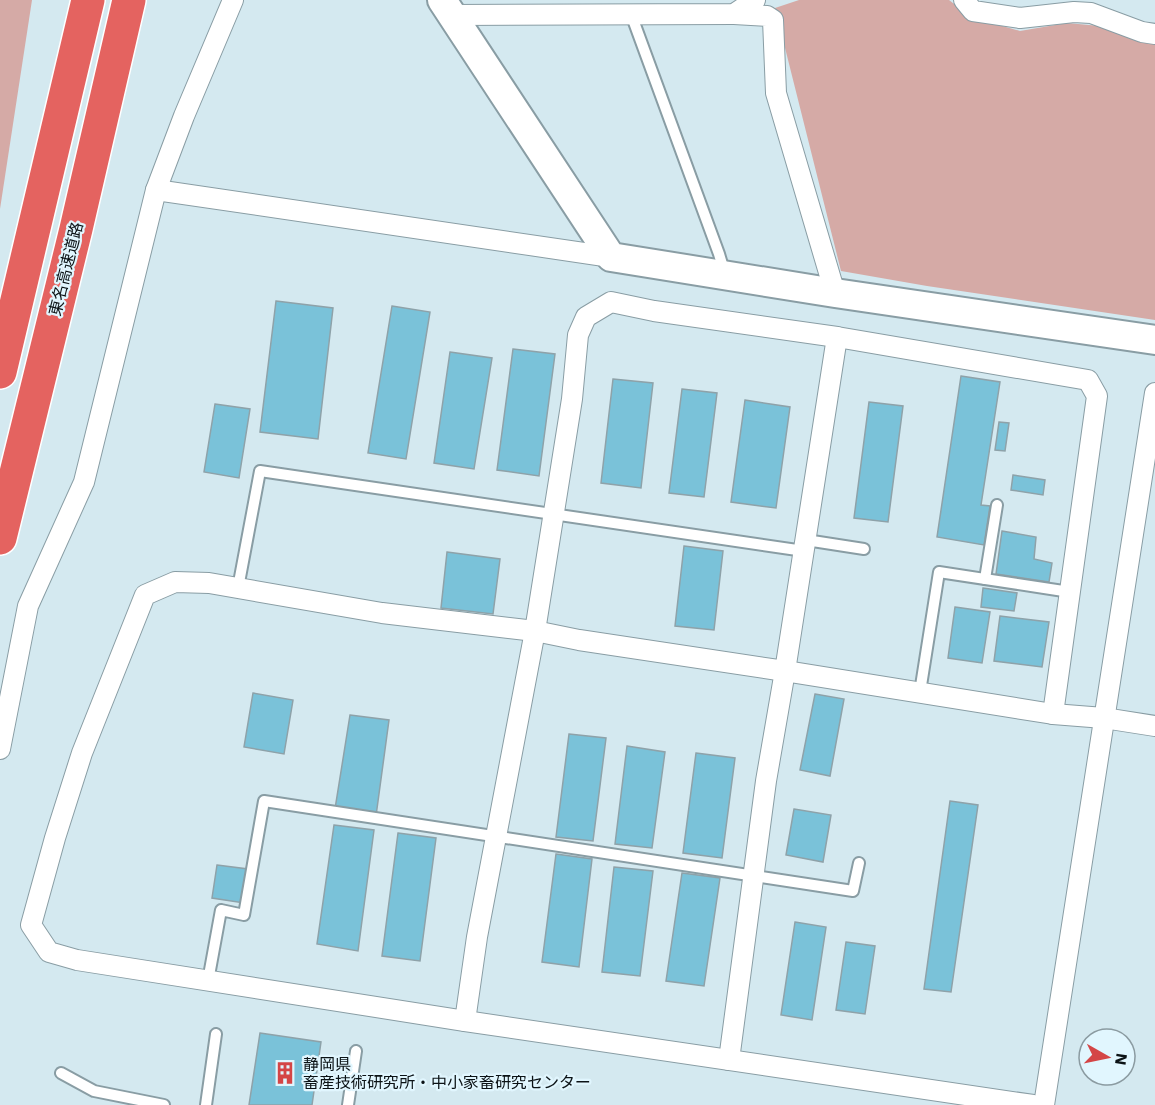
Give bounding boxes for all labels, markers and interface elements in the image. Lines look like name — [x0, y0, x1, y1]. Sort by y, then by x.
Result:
street label: 東名高速道路 — [45, 220, 87, 318]
north arrow — [1077, 1027, 1137, 1087]
text: N — [1111, 1052, 1132, 1067]
place label: 静岡県 畜産技術研究所・中小家畜研究センター — [303, 1055, 591, 1092]
building icon: 静岡県 畜産技術研究所・中小家畜研究センター — [272, 1060, 298, 1086]

